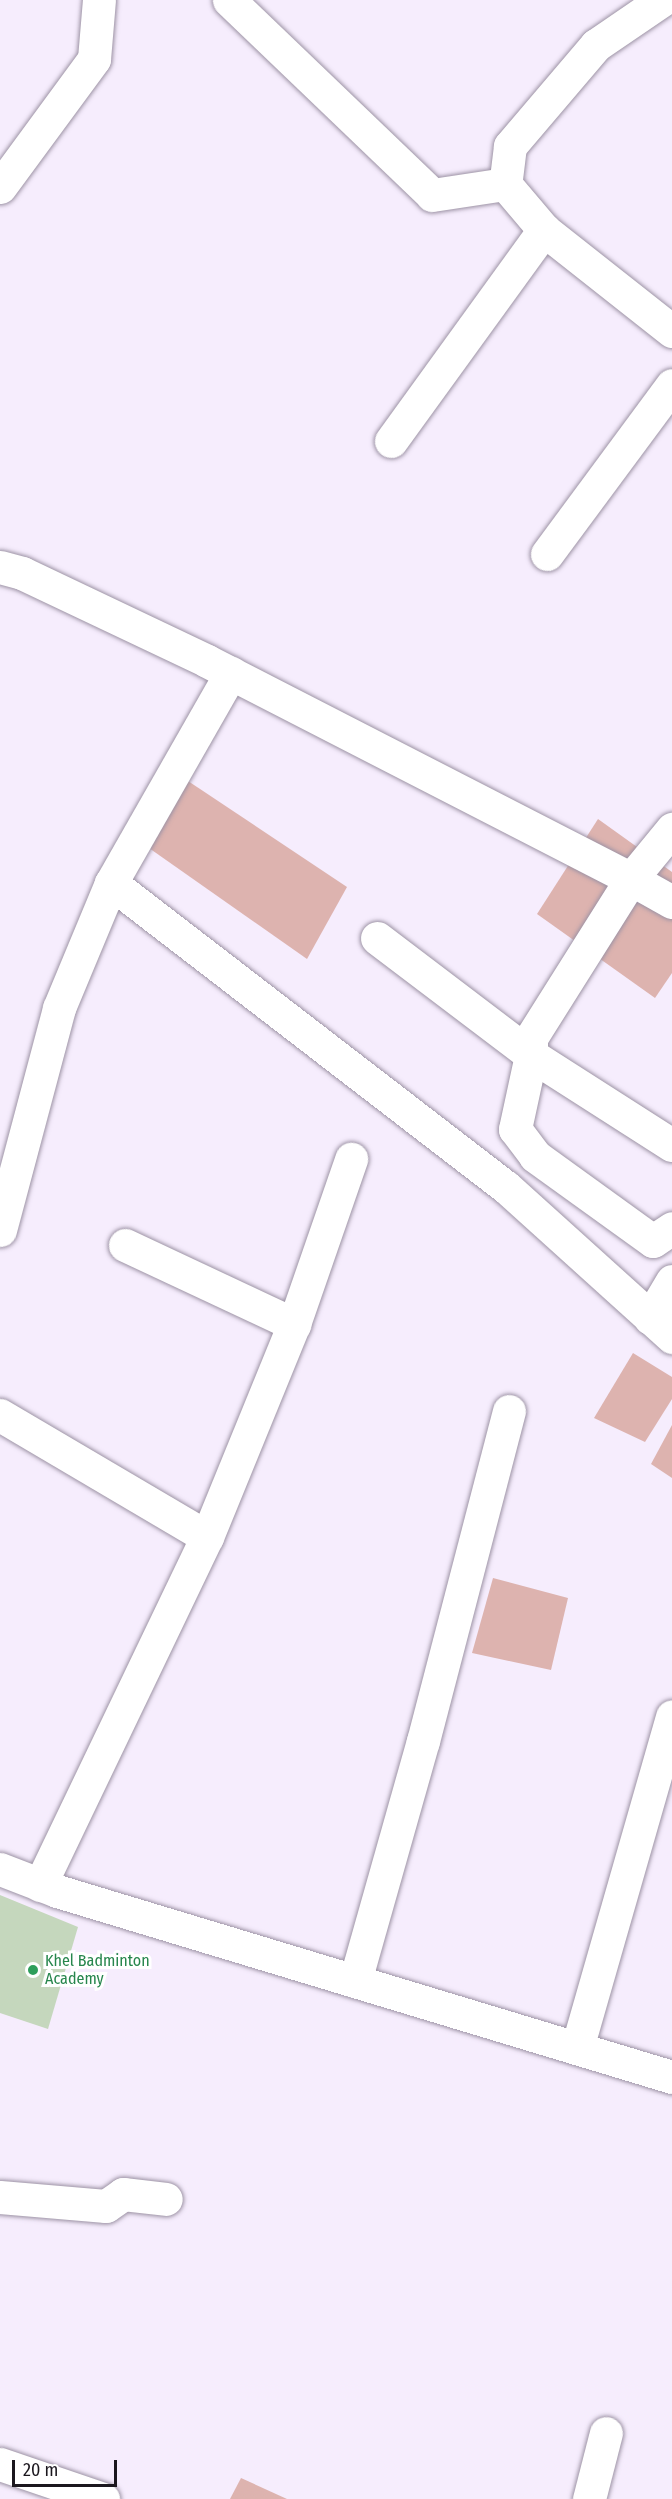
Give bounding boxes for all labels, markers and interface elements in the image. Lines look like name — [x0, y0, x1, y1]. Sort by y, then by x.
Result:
place label: Khel Badminton Academy — [45, 1951, 150, 1989]
marker: Khel Badminton Academy — [26, 1963, 40, 1977]
scale bar — [15, 2448, 120, 2486]
text: 20 m — [23, 2459, 58, 2481]

